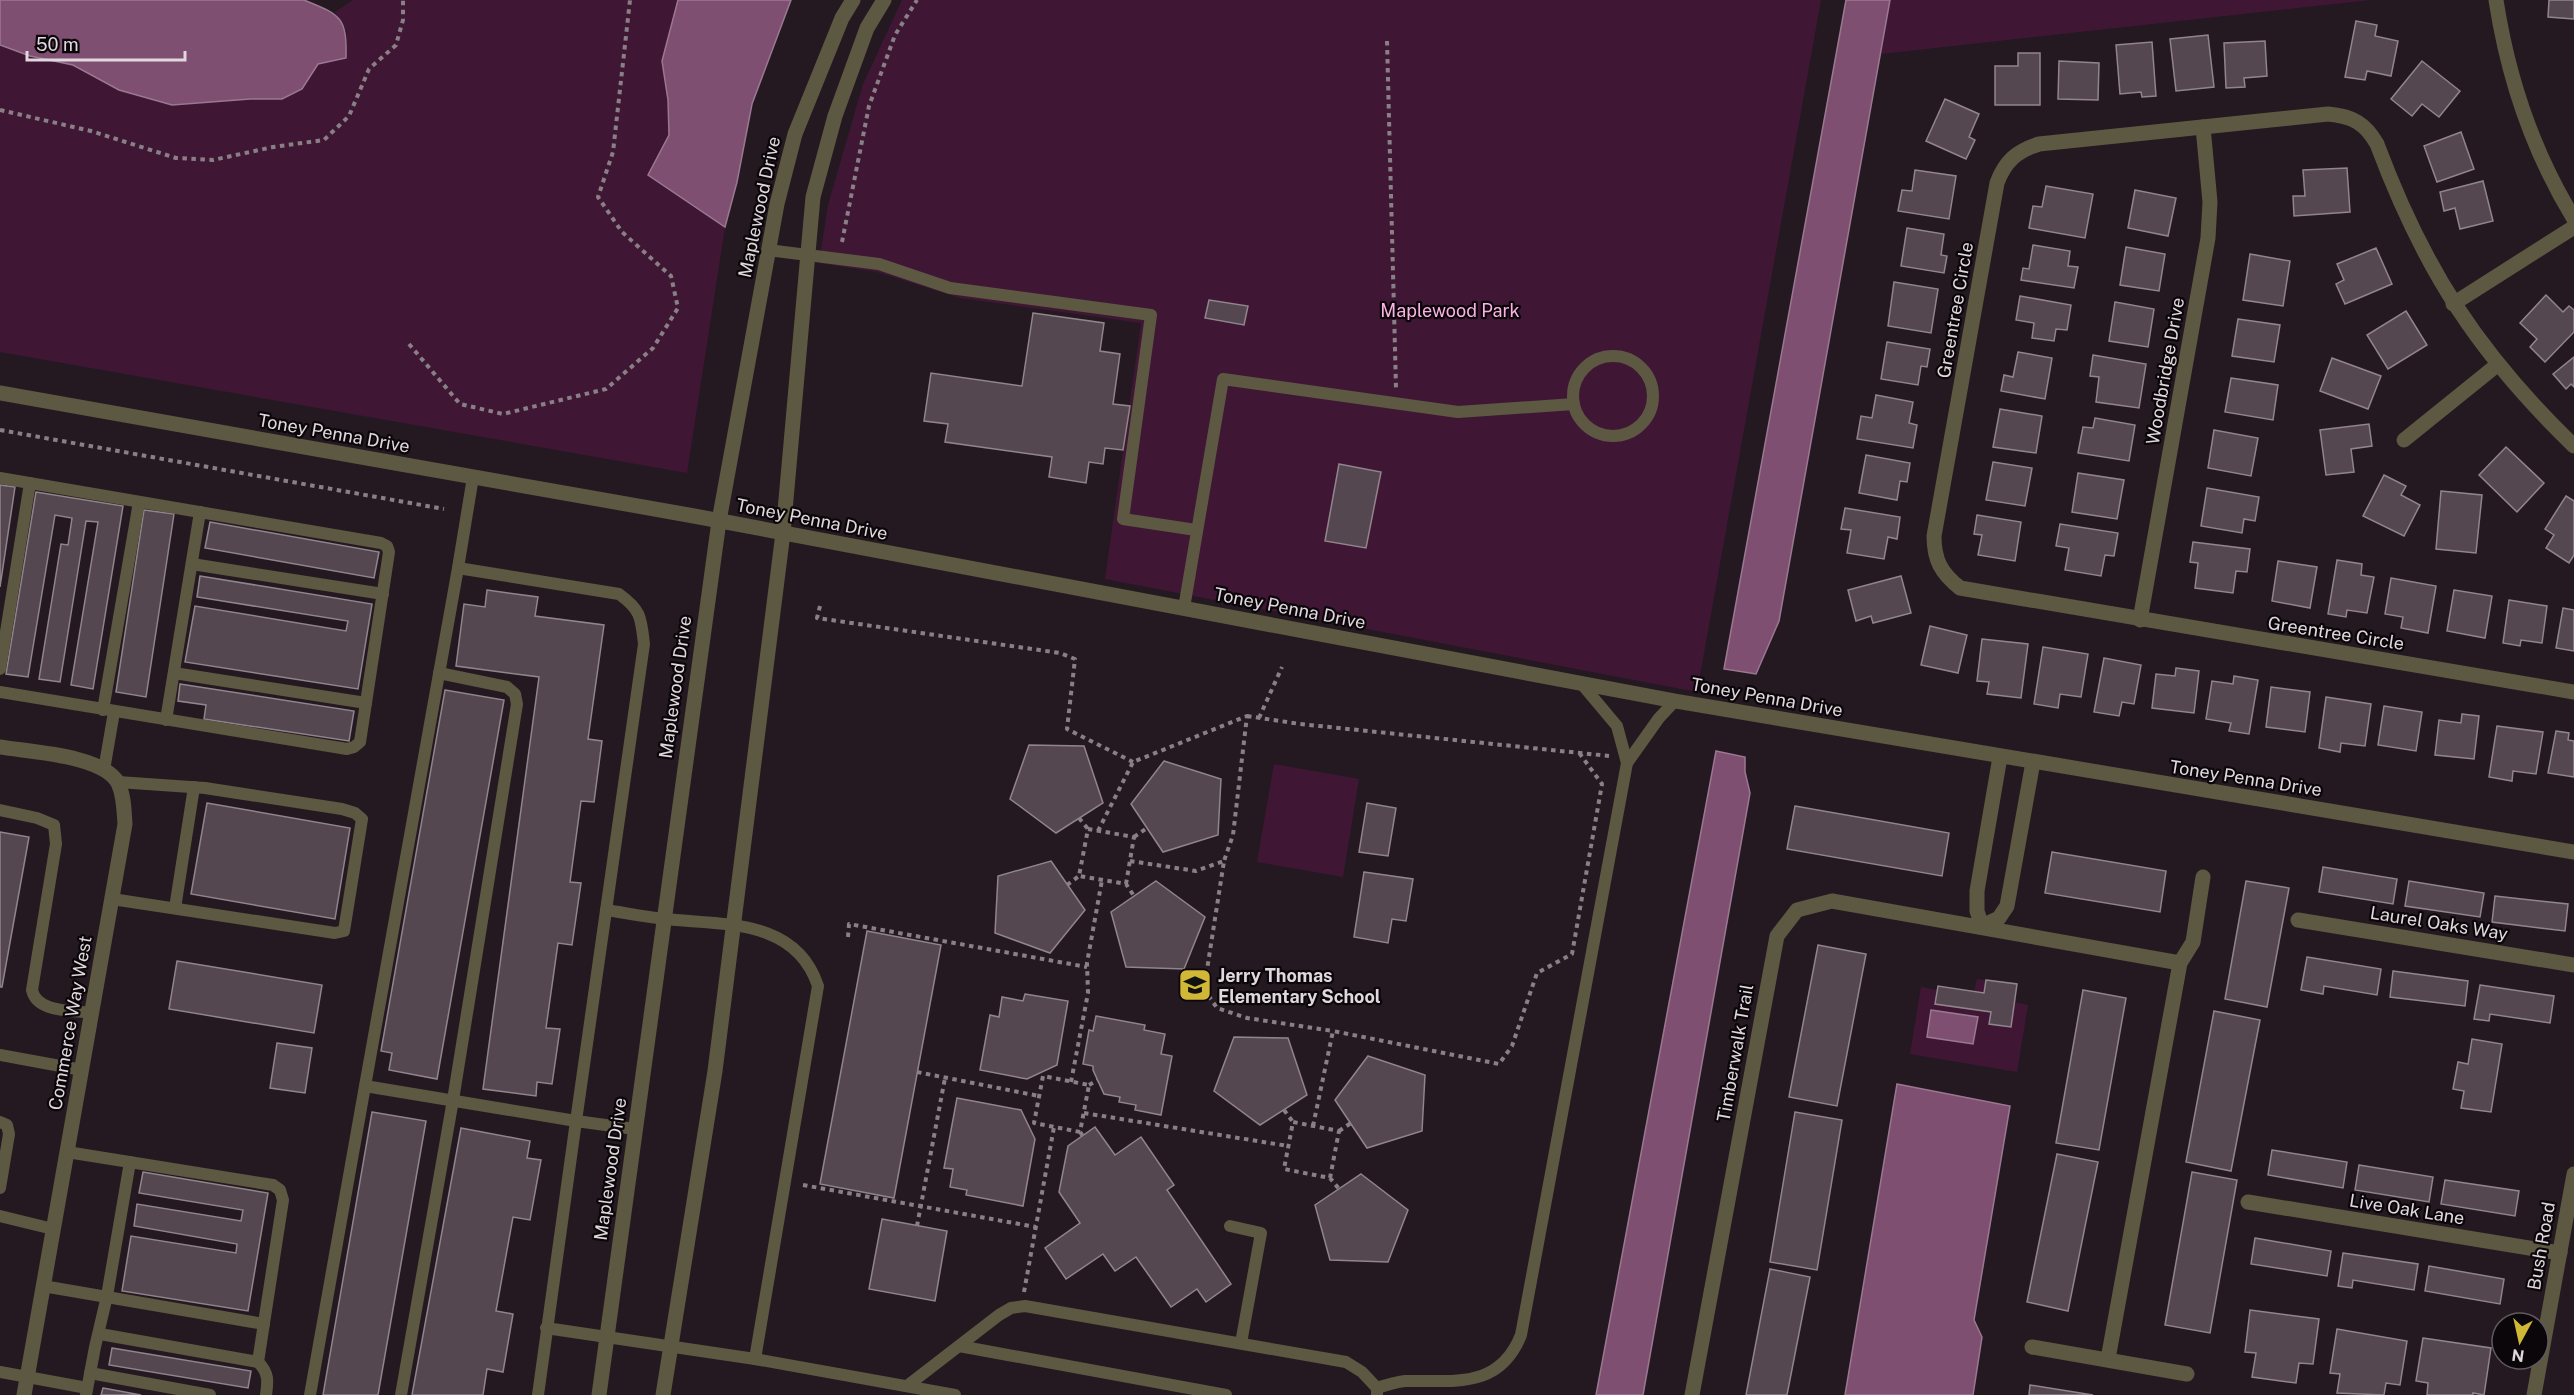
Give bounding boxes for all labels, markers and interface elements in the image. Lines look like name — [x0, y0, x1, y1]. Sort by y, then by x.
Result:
scale bar — [27, 24, 184, 62]
text: 50 m — [36, 34, 79, 55]
street label: Maplewood Drive — [734, 134, 784, 280]
street label: Greentree Circle — [1933, 240, 1977, 380]
street label: Woodbridge Drive — [2142, 296, 2188, 446]
park label: Maplewood Park — [1380, 300, 1520, 321]
street label: Toney Penna Drive — [257, 409, 411, 457]
street label: Toney Penna Drive — [735, 494, 889, 544]
street label: Toney Penna Drive — [1213, 583, 1367, 633]
street label: Greentree Circle — [2266, 612, 2406, 654]
street label: Maplewood Drive — [655, 614, 695, 760]
street label: Toney Penna Drive — [1690, 673, 1844, 721]
street label: Toney Penna Drive — [2168, 756, 2324, 800]
street label: Laurel Oaks Way — [2369, 902, 2510, 944]
street label: Commerce Way West — [44, 934, 96, 1112]
place label: Jerry Thomas Elementary School — [1218, 965, 1381, 1007]
school or university icon: Jerry Thomas Elementary School — [1177, 967, 1213, 1003]
street label: Timberwalk Trail — [1713, 983, 1757, 1123]
street label: Maplewood Drive — [590, 1096, 630, 1242]
street label: Live Oak Lane — [2348, 1190, 2466, 1228]
street label: Bush Road — [2523, 1200, 2559, 1292]
north arrow — [2490, 1311, 2550, 1371]
text: N — [2510, 1345, 2526, 1366]

